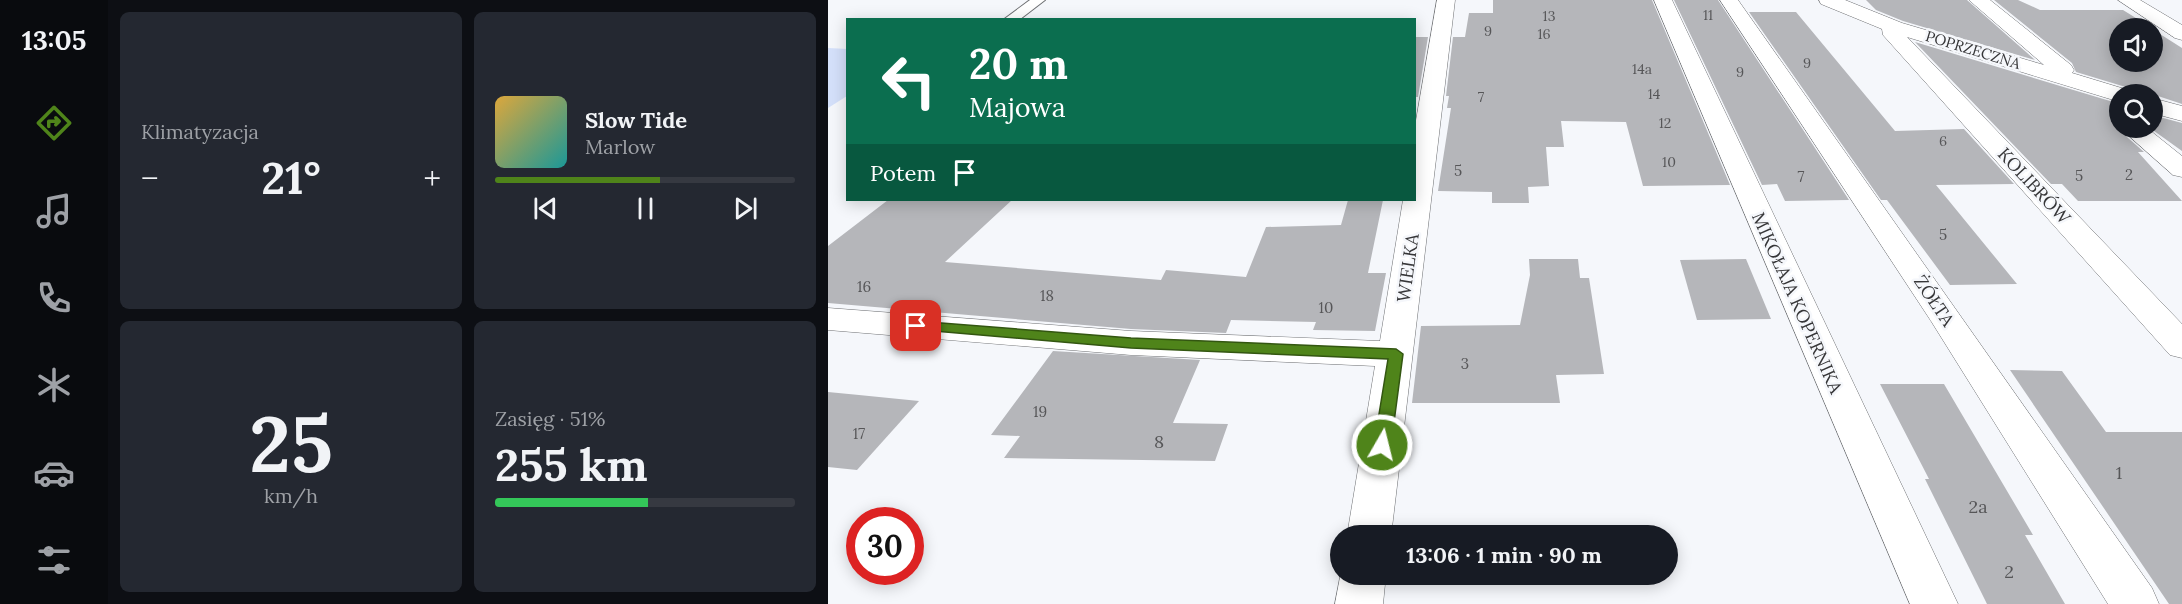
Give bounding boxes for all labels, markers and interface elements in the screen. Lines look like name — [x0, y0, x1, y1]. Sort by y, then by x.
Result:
house number: 11 — [1703, 6, 1713, 24]
house number: 13 — [1543, 7, 1556, 25]
map controls — [2109, 18, 2163, 138]
button: sound — [2109, 18, 2163, 72]
house number: 9 — [1484, 22, 1492, 40]
text: 13:05 — [22, 23, 86, 57]
house number: 16 — [1537, 25, 1551, 43]
street label: POPRZECZNA — [1923, 26, 2023, 73]
text: 20 m — [969, 37, 1068, 91]
icon: left — [870, 42, 948, 120]
house number: 9 — [1803, 54, 1811, 72]
house number: 14a — [1632, 60, 1652, 78]
house number: 9 — [1736, 63, 1744, 81]
button: search — [2109, 84, 2163, 138]
house number: 14 — [1648, 85, 1661, 103]
house number: 7 — [1478, 88, 1485, 106]
text: Majowa — [969, 90, 1066, 124]
icon: directions — [33, 102, 75, 144]
text: Slow Tide — [585, 106, 687, 134]
house number: 12 — [1659, 114, 1671, 132]
text: Klimatyzacja — [141, 119, 259, 144]
house number: 6 — [1939, 132, 1947, 150]
text: Marlow — [585, 134, 655, 159]
street label: KOLIBRÓW — [1993, 142, 2076, 230]
text: 21° — [261, 149, 321, 206]
house number: 10 — [1662, 153, 1676, 171]
icon: arrive — [948, 156, 981, 189]
text: − — [141, 157, 159, 199]
text: + — [423, 157, 441, 199]
text: Potem — [870, 159, 936, 187]
house number: 5 — [1454, 161, 1462, 180]
house number: 2 — [2125, 165, 2133, 184]
house number: 5 — [2075, 166, 2083, 185]
house number: 7 — [1798, 167, 1805, 186]
icon: music — [33, 190, 75, 232]
icon: previous — [529, 192, 562, 225]
icon: pause — [629, 192, 662, 225]
icon: next — [729, 192, 762, 225]
street label: MIKOŁAJA KOPERNIKA — [1747, 208, 1848, 398]
house number: 5 — [1939, 225, 1947, 244]
street label: WIELKA — [1391, 231, 1424, 304]
street label: ŻÓŁTA — [1909, 271, 1960, 331]
icon: phone — [33, 277, 75, 319]
house number: 16 — [857, 277, 871, 296]
house number: 18 — [1040, 286, 1054, 305]
house number: 10 — [1319, 298, 1333, 317]
pin — [890, 300, 941, 351]
icon: arrive — [899, 309, 932, 342]
house number: 3 — [1461, 354, 1469, 373]
icon: climate — [33, 364, 75, 406]
text: 25 — [249, 394, 333, 493]
house number: 19 — [1033, 402, 1047, 421]
text: Zasięg · 51% — [495, 406, 605, 431]
position arrow — [1350, 413, 1414, 477]
house number: 17 — [853, 424, 865, 443]
house number: 8 — [1154, 430, 1164, 453]
text: 255 km — [495, 436, 648, 493]
icon: car — [33, 452, 75, 494]
house number: 1 — [2116, 461, 2122, 484]
text: km/h — [264, 483, 318, 508]
house number: 2a — [1969, 495, 1987, 518]
speed limit sign: 30 — [846, 507, 924, 585]
icon: filters — [33, 539, 75, 581]
text: 13:06 · 1 min · 90 m — [1406, 541, 1602, 569]
house number: 2 — [2004, 560, 2014, 583]

